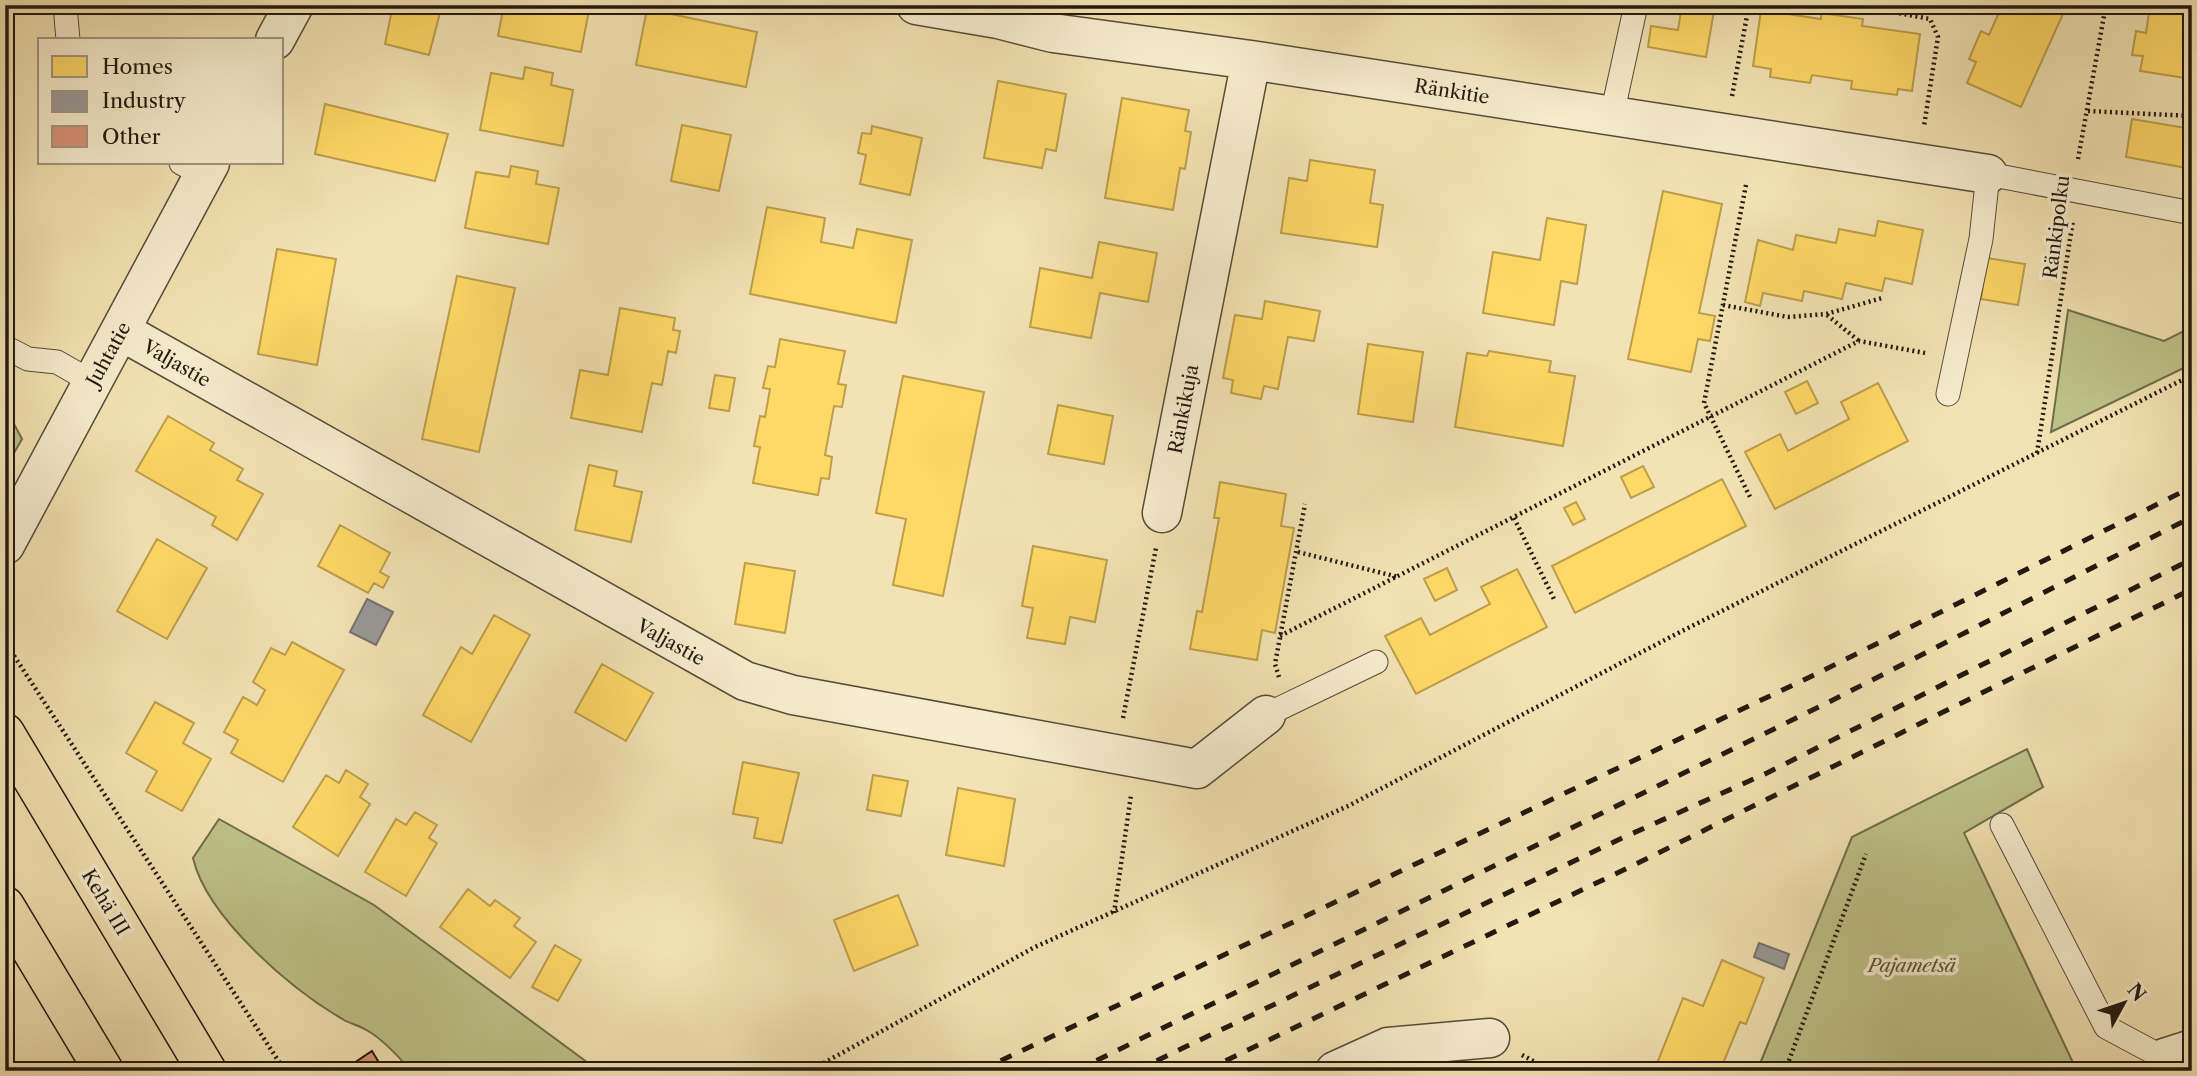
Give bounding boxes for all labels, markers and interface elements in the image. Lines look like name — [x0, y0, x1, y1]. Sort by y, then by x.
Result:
legend — [38, 38, 284, 164]
text: Homes — [102, 54, 173, 79]
street label: Ränkitie — [1413, 74, 1491, 109]
text: Industry — [102, 88, 186, 113]
text: Other — [102, 124, 161, 149]
street label: Ränkipolku — [2039, 174, 2074, 280]
street label: Juhtatie — [80, 318, 135, 393]
street label: Valjastie — [138, 334, 215, 392]
street label: Ränkikuja — [1164, 362, 1203, 456]
street label: Valjastie — [632, 614, 709, 671]
street label: Kehä III — [77, 865, 134, 940]
park label: Pajametsä — [1866, 954, 1957, 977]
north arrow — [2088, 968, 2158, 1038]
text: N — [2123, 979, 2151, 1006]

